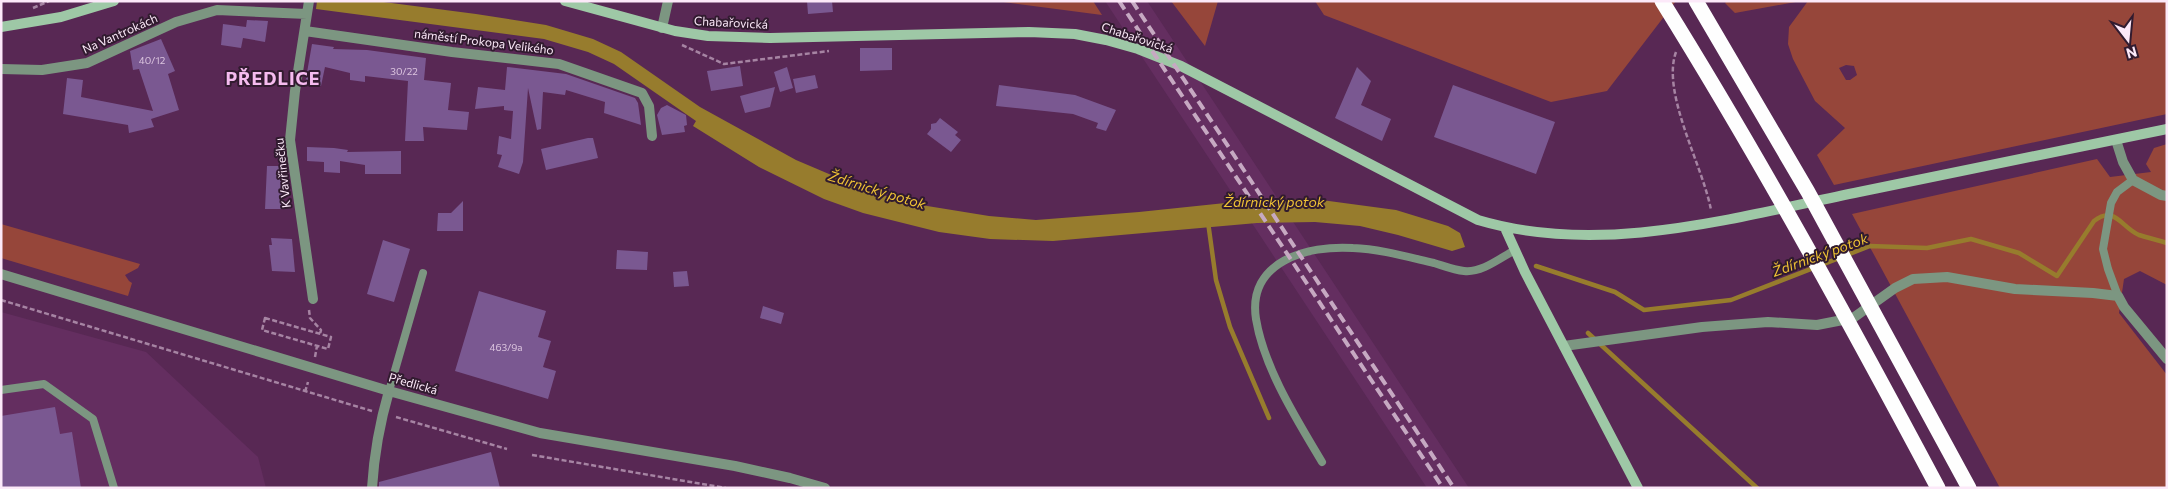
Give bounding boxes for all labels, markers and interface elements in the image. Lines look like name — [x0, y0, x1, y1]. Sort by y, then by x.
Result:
street label: Na Vantrokách — [80, 10, 159, 56]
street label: Chabařovická — [694, 13, 768, 31]
north arrow — [2103, 15, 2153, 65]
street label: Chabařovická — [1100, 19, 1175, 55]
street label: náměstí Prokopa Velikého — [414, 26, 555, 57]
text: N — [2124, 43, 2139, 63]
house number: 40/12 — [139, 54, 166, 66]
house number: 30/22 — [390, 65, 418, 77]
district label: PŘEDLICE — [225, 67, 321, 89]
street label: K Vavřinečku — [271, 137, 293, 209]
water label: Ždírnický potok — [826, 166, 928, 212]
water label: Ždírnický potok — [1223, 193, 1325, 210]
water label: Ždírnický potok — [1769, 229, 1870, 280]
house number: 463/9a — [489, 341, 523, 353]
street label: Předlická — [387, 369, 439, 397]

